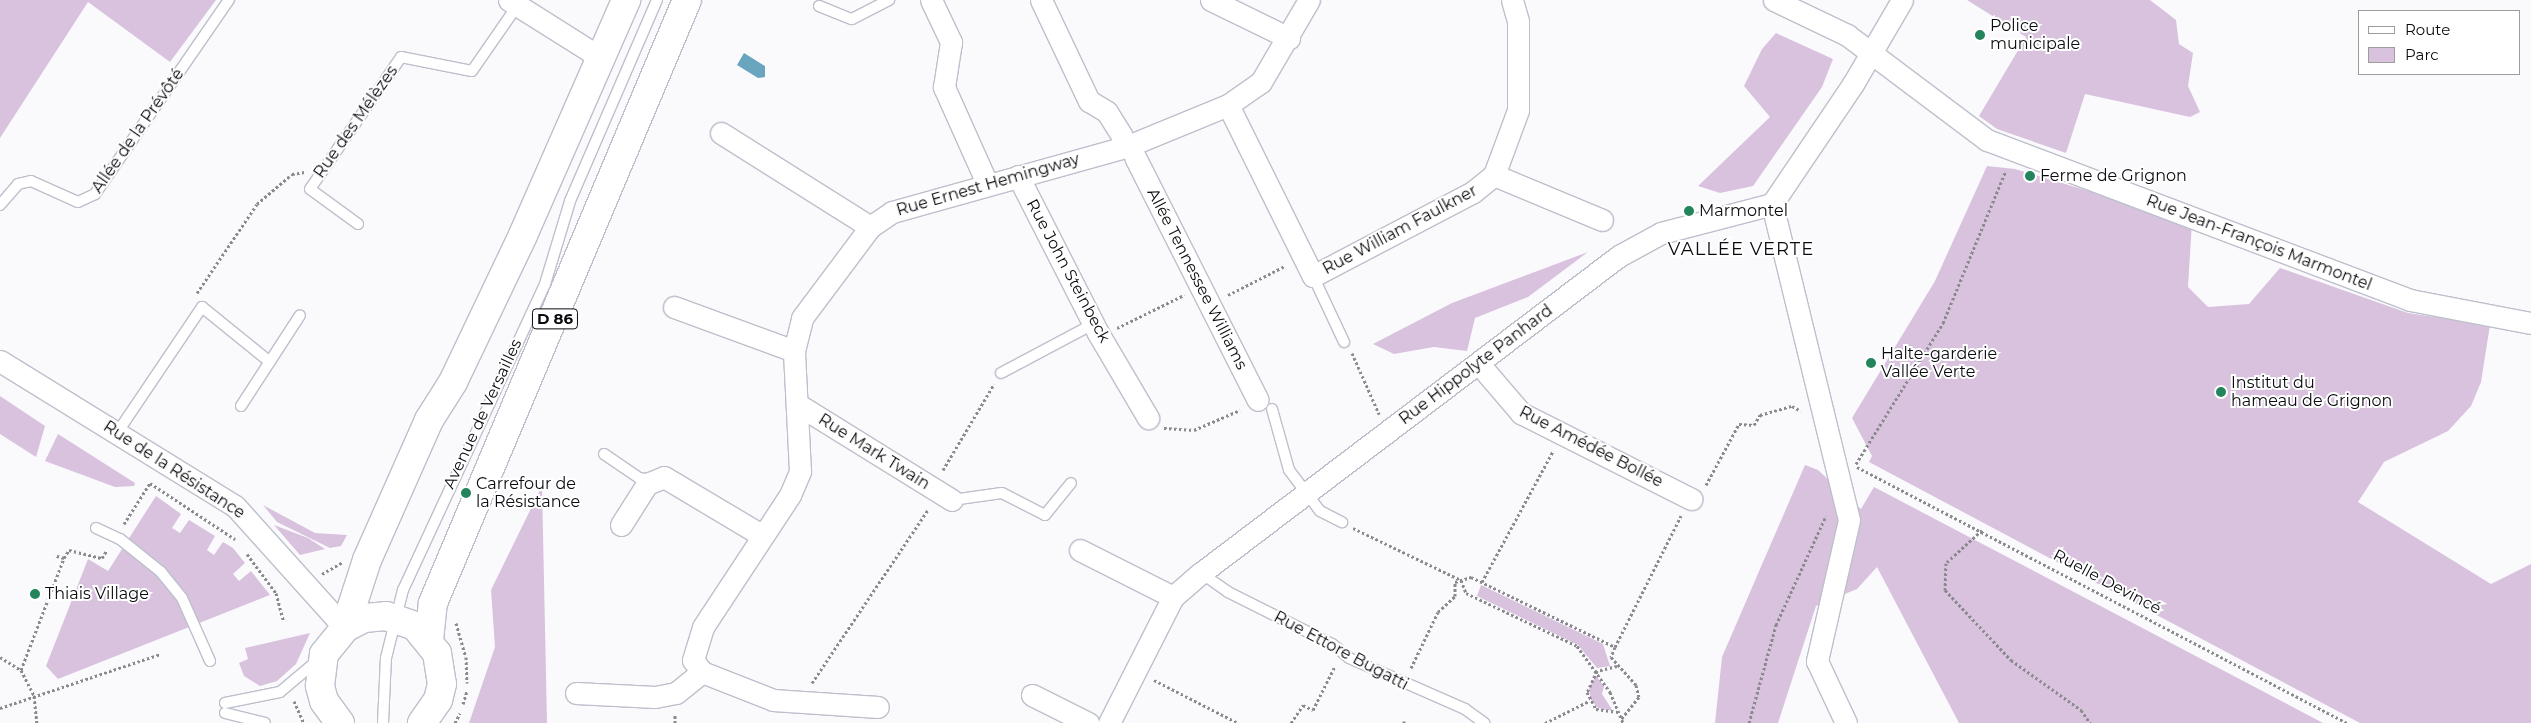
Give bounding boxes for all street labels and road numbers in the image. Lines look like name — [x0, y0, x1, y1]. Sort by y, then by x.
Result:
street label: Rue des Mélèzes — [310, 62, 402, 182]
street label: Allée de la Prévôté — [88, 65, 188, 197]
street label: Rue Ernest Hemingway — [894, 150, 1082, 220]
street label: Rue William Faulkner — [1320, 181, 1480, 279]
street label: Allée Tennessee Williams — [1143, 185, 1251, 373]
street label: Rue Jean-François Marmontel — [2143, 191, 2375, 295]
street label: Rue John Steinbeck — [1022, 196, 1114, 346]
street label: Rue Hippolyte Panhard — [1396, 301, 1556, 429]
road number: D 86 — [531, 306, 579, 332]
street label: Avenue de Versailles — [440, 336, 526, 492]
street label: Rue Amédée Bollée — [1516, 402, 1666, 492]
street label: Rue Mark Twain — [815, 410, 933, 494]
street label: Rue de la Résistance — [100, 417, 248, 523]
street label: Ruelle Devincé — [2050, 545, 2164, 619]
street label: Rue Ettore Bugatti — [1270, 607, 1412, 695]

